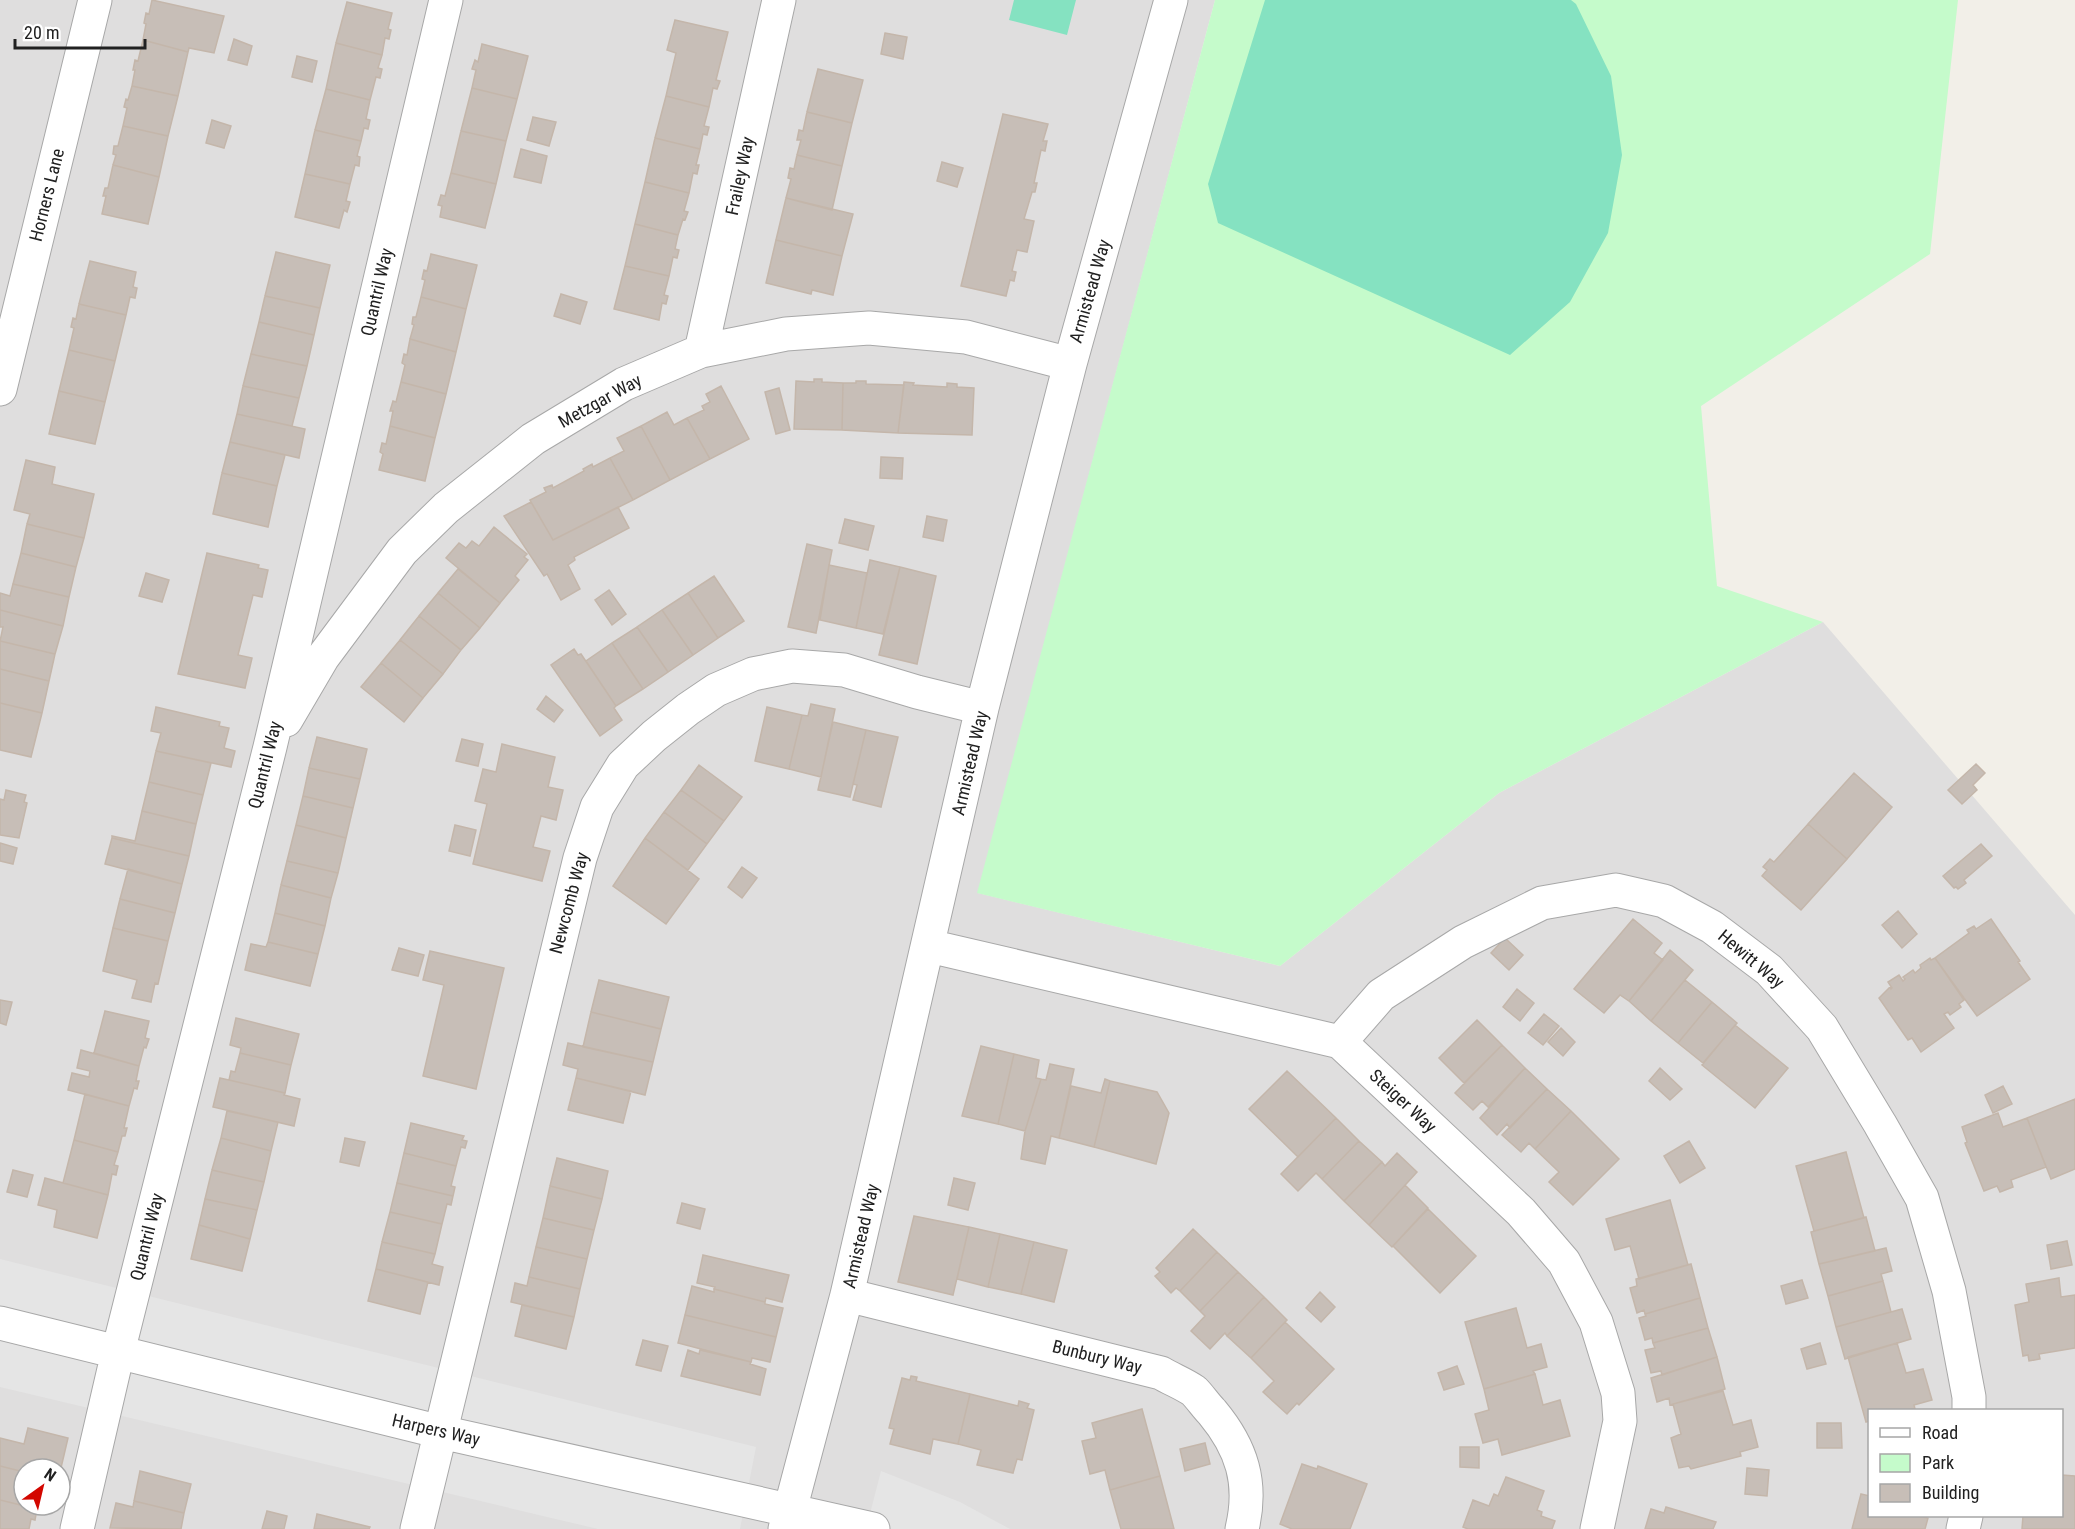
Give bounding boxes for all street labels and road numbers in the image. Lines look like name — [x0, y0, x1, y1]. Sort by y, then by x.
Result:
street label: Frailey Way — [721, 134, 758, 217]
street label: Horners Lane — [25, 146, 68, 244]
street label: Armistead Way — [1065, 236, 1114, 345]
street label: Quantril Way — [356, 245, 397, 338]
street label: Metzgar Way — [555, 369, 645, 432]
street label: Armistead Way — [947, 708, 992, 817]
street label: Quantril Way — [244, 718, 286, 811]
street label: Newcomb Way — [545, 849, 592, 956]
street label: Hewitt Way — [1714, 925, 1789, 993]
street label: Steiger Way — [1366, 1064, 1441, 1137]
street label: Armistead Way — [838, 1181, 883, 1290]
street label: Quantril Way — [126, 1190, 168, 1283]
street label: Bunbury Way — [1050, 1335, 1145, 1378]
street label: Harpers Way — [390, 1409, 483, 1450]

